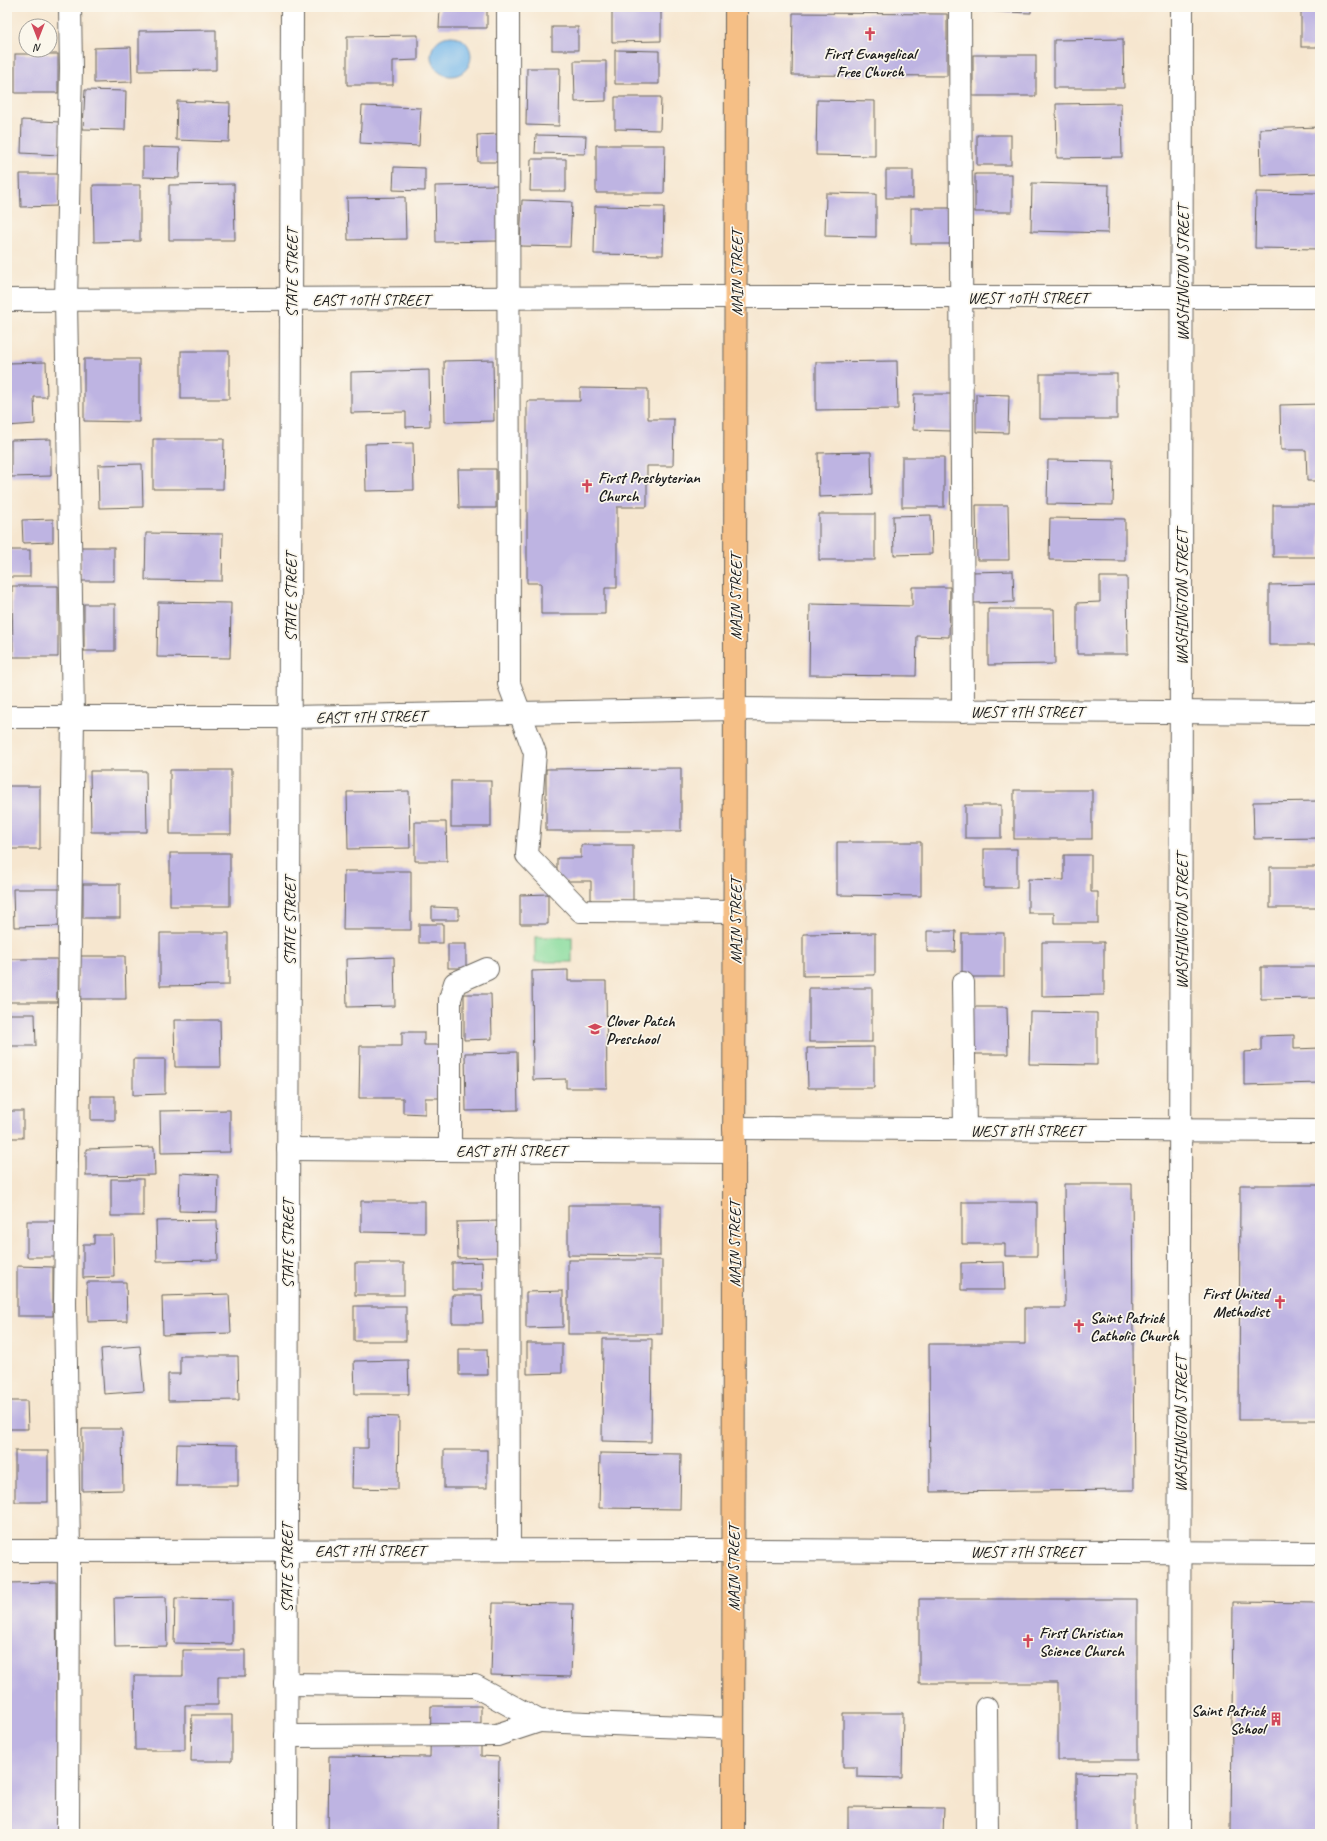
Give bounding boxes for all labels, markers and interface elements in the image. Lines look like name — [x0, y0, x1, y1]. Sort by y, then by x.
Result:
north arrow — [18, 18, 58, 58]
church icon: First Evangelical Free Church — [862, 26, 878, 42]
text: N — [32, 41, 41, 55]
place label: First Evangelical Free Church — [824, 44, 919, 82]
street label: WASHINGTON STREET — [1173, 201, 1193, 341]
street label: STATE STREET — [282, 225, 302, 317]
street label: MAIN STREET — [727, 225, 747, 316]
street label: WEST 10TH STREET — [968, 288, 1093, 308]
street label: EAST 10TH STREET — [312, 290, 434, 310]
place label: First Presbyterian Church — [598, 468, 700, 506]
church icon: First Presbyterian Church — [579, 478, 595, 494]
street label: WASHINGTON STREET — [1172, 525, 1192, 665]
street label: STATE STREET — [281, 549, 301, 641]
street label: MAIN STREET — [726, 549, 746, 640]
street label: WEST 9TH STREET — [970, 702, 1088, 722]
street label: EAST 9TH STREET — [316, 706, 431, 728]
street label: WASHINGTON STREET — [1172, 849, 1192, 989]
street label: STATE STREET — [280, 873, 300, 965]
street label: MAIN STREET — [726, 873, 746, 964]
place label: Clover Patch Preschool — [606, 1011, 675, 1049]
school or university icon: Clover Patch Preschool — [587, 1021, 603, 1037]
street label: WEST 8TH STREET — [970, 1121, 1088, 1141]
street label: EAST 8TH STREET — [456, 1141, 571, 1161]
street label: STATE STREET — [278, 1196, 298, 1288]
street label: MAIN STREET — [725, 1196, 745, 1287]
place label: First United Methodist — [1202, 1284, 1272, 1322]
church icon: First United Methodist — [1272, 1294, 1288, 1310]
place label: Saint Patrick Catholic Church — [1090, 1308, 1179, 1346]
church icon: Saint Patrick Catholic Church — [1071, 1318, 1087, 1334]
street label: WASHINGTON STREET — [1171, 1352, 1191, 1492]
street label: STATE STREET — [277, 1520, 297, 1612]
street label: MAIN STREET — [724, 1520, 744, 1611]
street label: EAST 7TH STREET — [315, 1541, 430, 1561]
street label: WEST 7TH STREET — [970, 1542, 1088, 1562]
place label: First Christian Science Church — [1039, 1623, 1126, 1661]
church icon: First Christian Science Church — [1020, 1633, 1036, 1649]
place label: Saint Patrick School — [1191, 1701, 1268, 1739]
building icon: Saint Patrick School — [1268, 1711, 1284, 1727]

